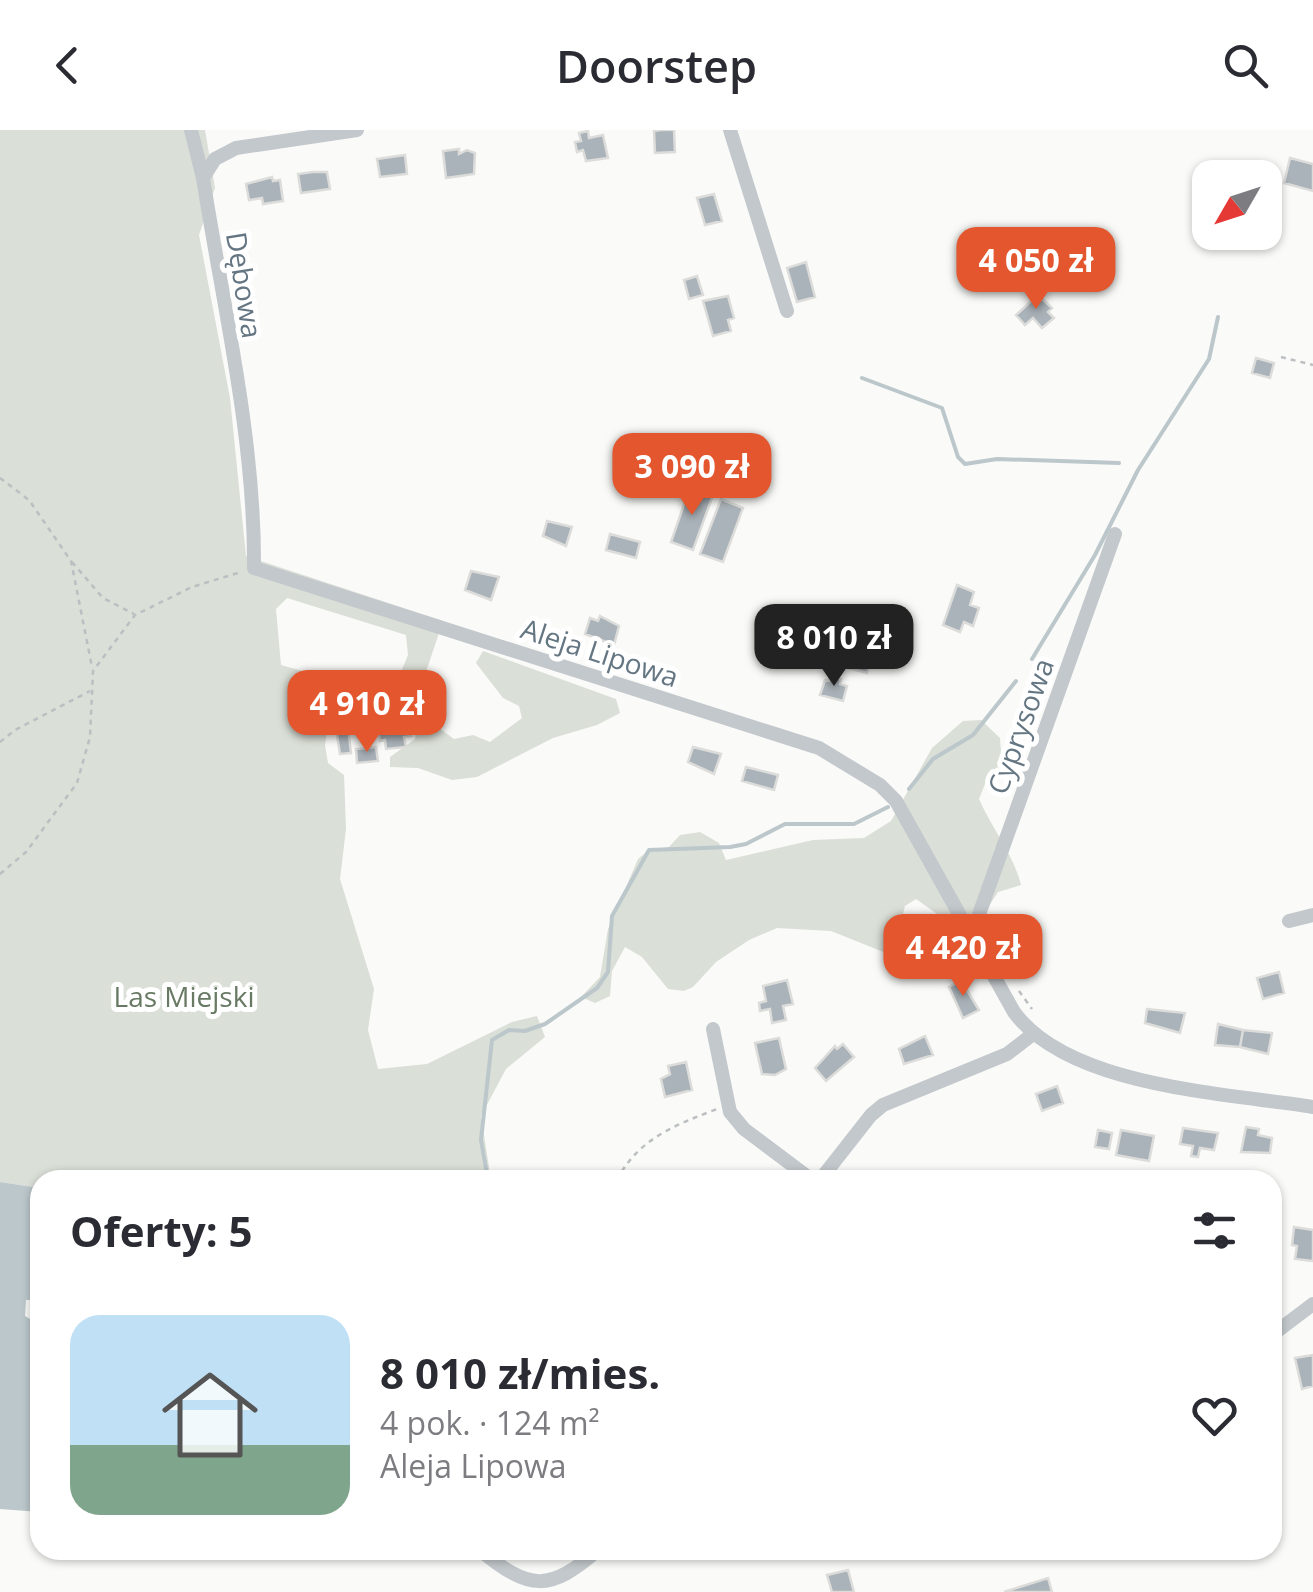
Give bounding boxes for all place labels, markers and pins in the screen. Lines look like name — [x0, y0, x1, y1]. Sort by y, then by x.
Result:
pin: 4 050 zł — [933, 227, 1139, 312]
pin: 3 090 zł — [589, 433, 795, 518]
pin: 8 010 zł — [731, 604, 937, 689]
pin: 4 910 zł — [264, 670, 470, 755]
pin: 4 420 zł — [860, 914, 1066, 999]

